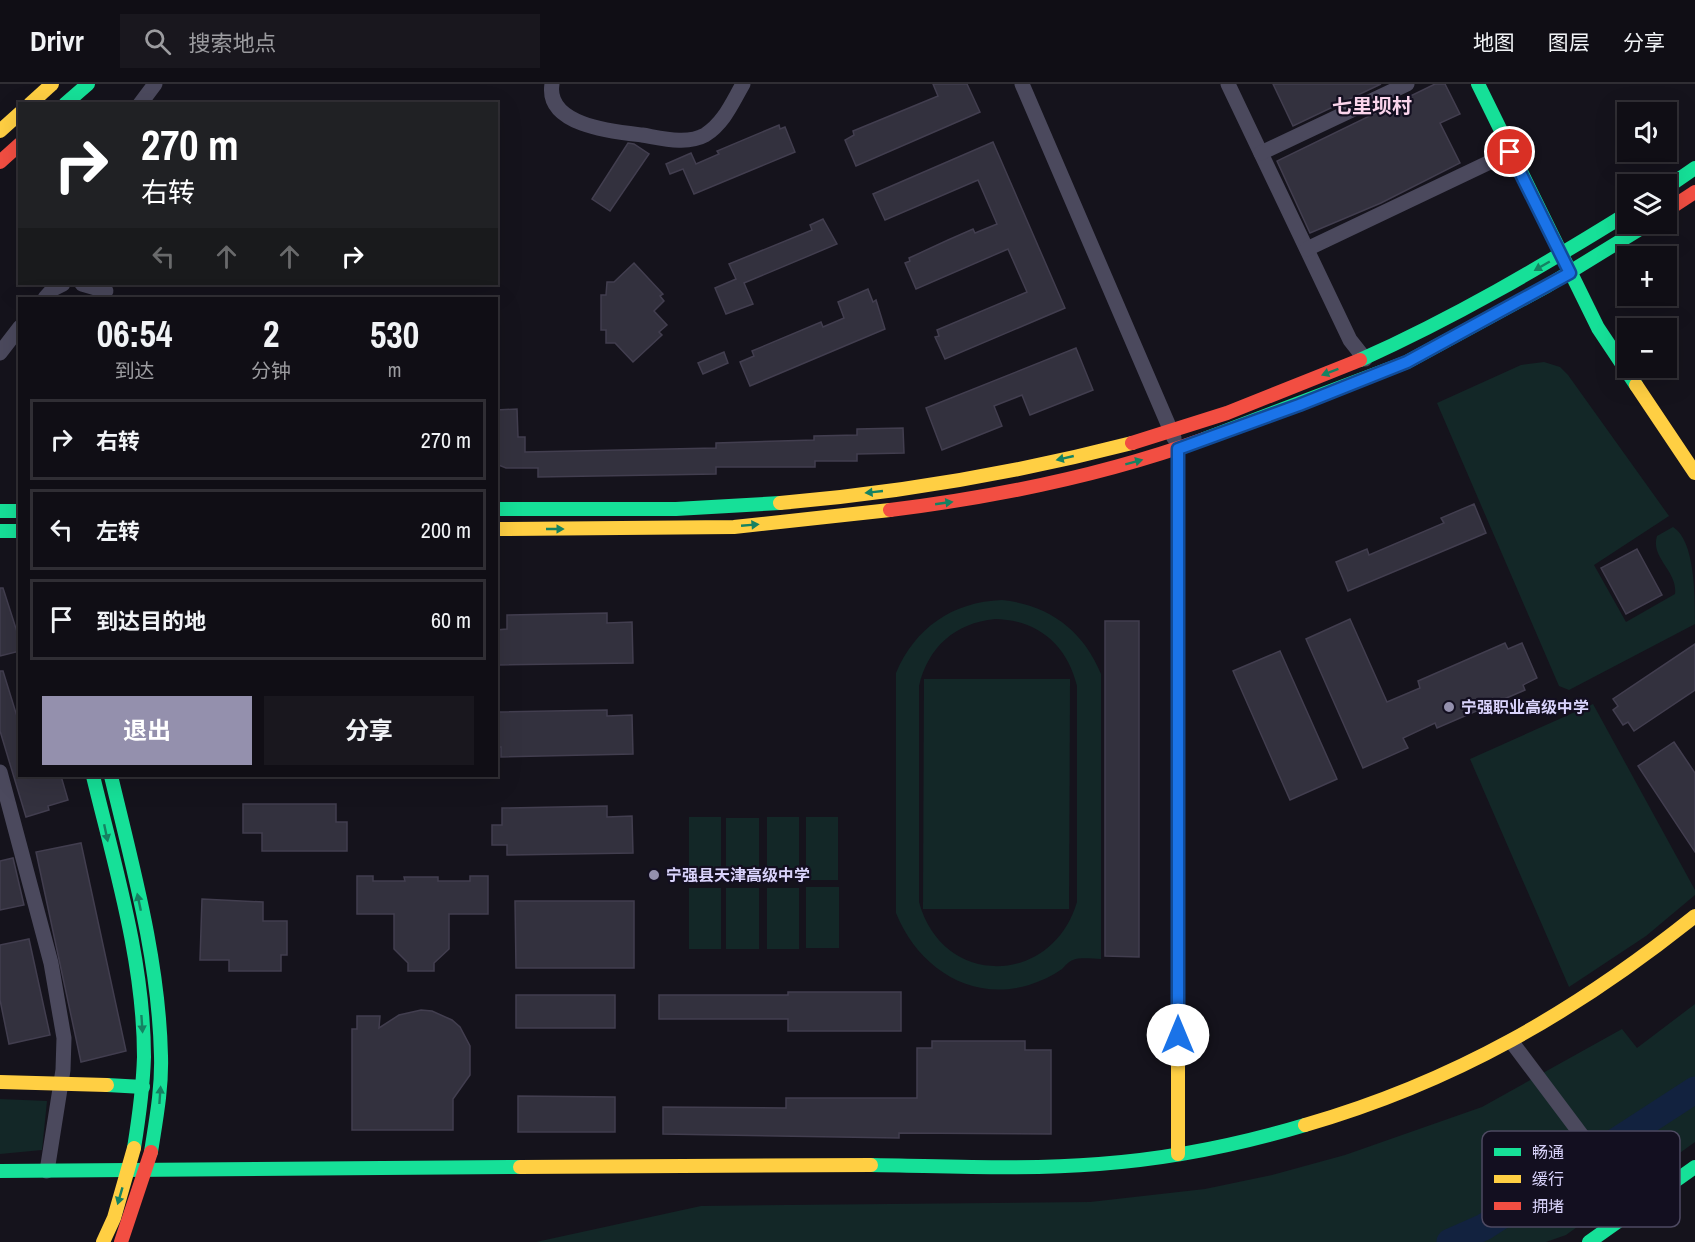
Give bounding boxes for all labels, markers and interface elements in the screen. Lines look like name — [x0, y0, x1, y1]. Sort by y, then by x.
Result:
search box — [120, 14, 540, 68]
text: Drivr — [30, 22, 84, 60]
icon: search — [141, 25, 174, 58]
text: 搜索地点 — [189, 28, 277, 58]
text: 地图 — [1473, 28, 1515, 57]
text: 图层 — [1548, 28, 1590, 57]
text: 分享 — [1623, 28, 1665, 57]
district label: 七里坝村 — [1332, 92, 1412, 119]
map controls — [1617, 102, 1677, 378]
button: sound — [1617, 102, 1677, 162]
text: 270 m — [141, 117, 239, 173]
icon: right — [42, 126, 120, 204]
pin — [1484, 126, 1535, 177]
icon: arrive — [1493, 135, 1526, 168]
text: 右转 — [141, 174, 195, 210]
button: layers — [1617, 174, 1677, 234]
icon: left — [147, 240, 180, 273]
icon: ahead — [210, 240, 243, 273]
icon: ahead — [273, 240, 306, 273]
icon: right — [336, 240, 369, 273]
button: + — [1617, 246, 1677, 306]
one-way arrow — [1534, 261, 1550, 272]
text: 06:54 — [97, 310, 172, 358]
text: 2 — [263, 310, 279, 358]
text: 530 — [370, 311, 419, 359]
button: − — [1617, 318, 1677, 378]
text: m — [388, 356, 401, 383]
text: 到达 — [115, 357, 155, 384]
text: 分钟 — [251, 357, 291, 384]
one-way arrow — [1321, 367, 1339, 377]
icon: right — [45, 423, 78, 456]
text: 270 m — [421, 425, 471, 455]
text: 右转 — [96, 426, 140, 456]
one-way arrow — [1056, 454, 1075, 464]
one-way arrow — [1125, 457, 1143, 466]
one-way arrow — [864, 487, 883, 497]
one-way arrow — [934, 499, 953, 508]
icon: left — [45, 513, 78, 546]
text: 200 m — [421, 515, 471, 545]
text: 左转 — [96, 516, 140, 546]
one-way arrow — [740, 520, 759, 530]
one-way arrow — [545, 524, 564, 534]
icon: arrive — [45, 603, 78, 636]
text: 60 m — [431, 605, 471, 635]
text: 到达目的地 — [96, 606, 206, 636]
button: 退出 — [42, 696, 252, 765]
button: 分享 — [264, 696, 474, 765]
place label: 宁强职业高级中学 — [1461, 696, 1589, 718]
marker: 宁强职业高级中学 — [1442, 700, 1456, 714]
one-way arrow — [101, 823, 111, 842]
place label: 宁强县天津高级中学 — [666, 864, 810, 886]
marker: 宁强县天津高级中学 — [647, 868, 661, 882]
one-way arrow — [133, 892, 143, 911]
position arrow — [1146, 1003, 1210, 1067]
one-way arrow — [138, 1014, 147, 1033]
one-way arrow — [155, 1085, 165, 1104]
legend — [1482, 1131, 1680, 1227]
text: 畅通 — [1532, 1141, 1564, 1163]
text: 缓行 — [1532, 1168, 1564, 1190]
one-way arrow — [115, 1187, 124, 1205]
text: 拥堵 — [1532, 1195, 1564, 1217]

